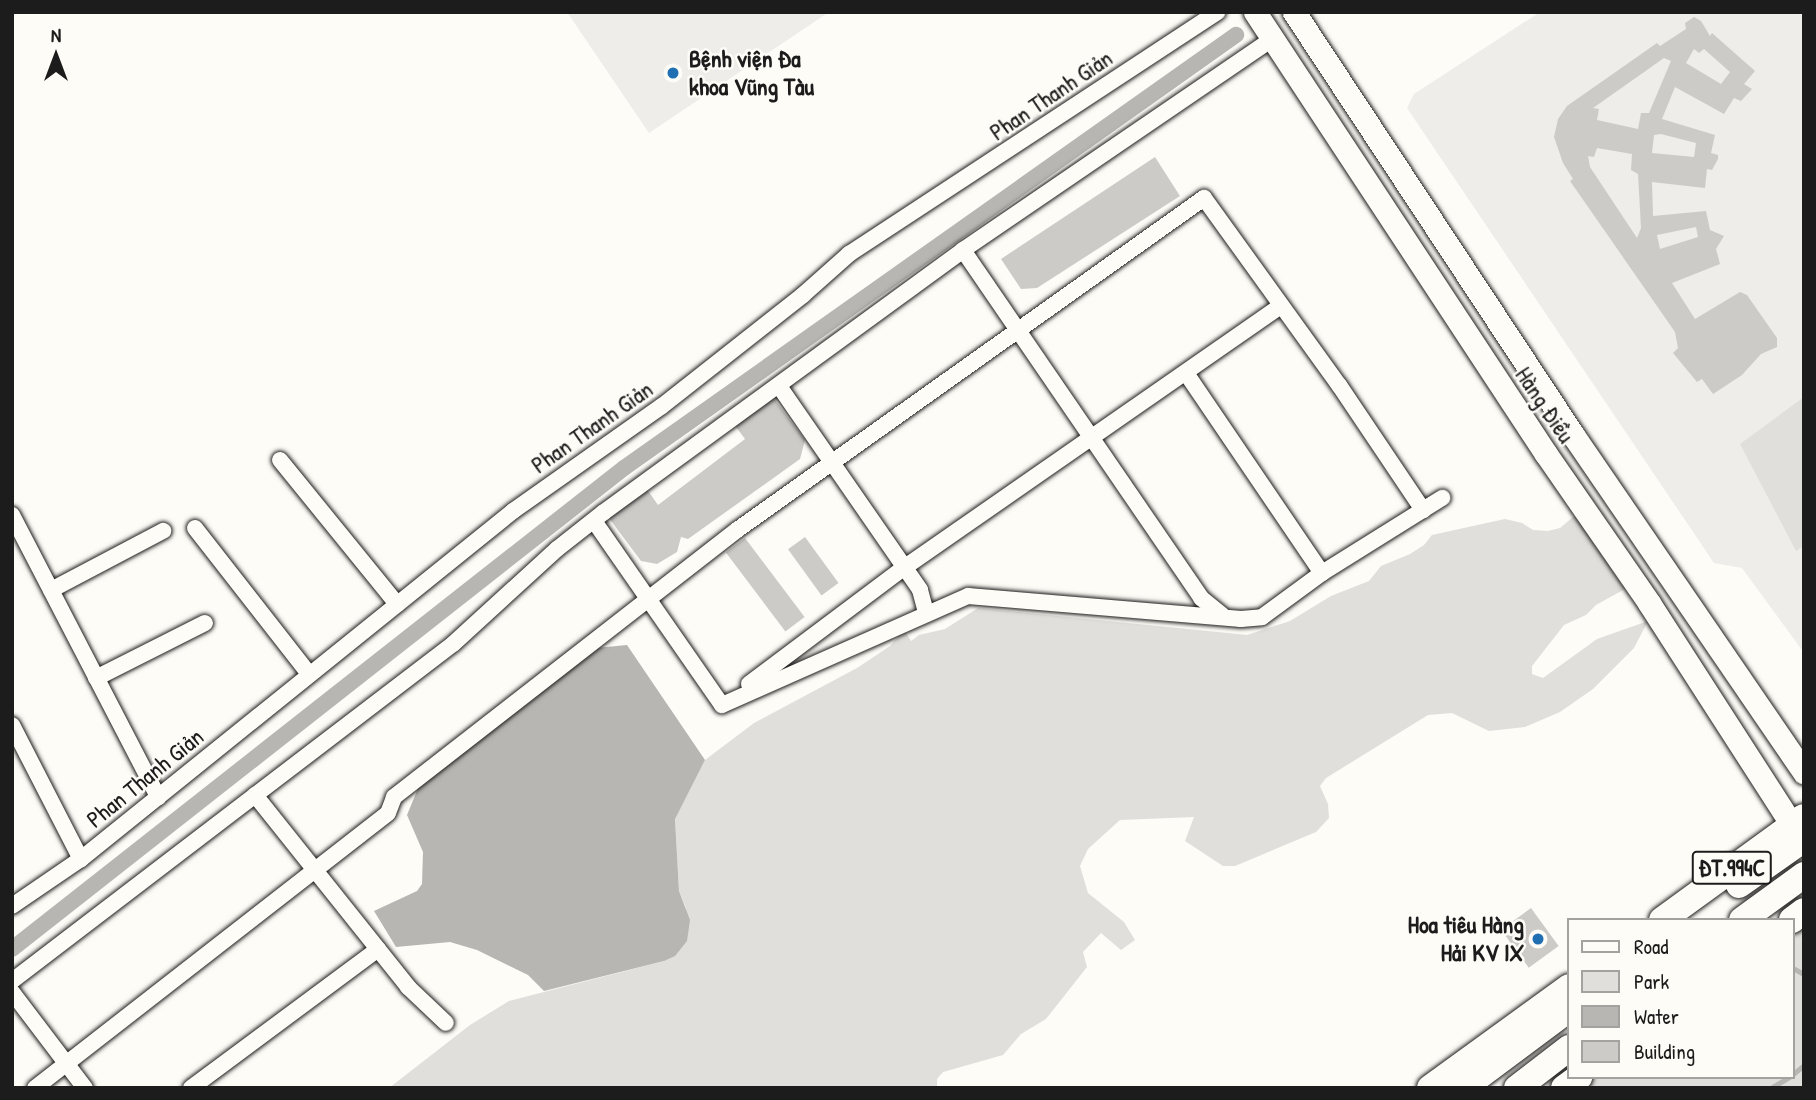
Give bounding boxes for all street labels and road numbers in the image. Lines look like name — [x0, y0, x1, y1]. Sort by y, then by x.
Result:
street label: Phan Thanh Giản — [984, 43, 1118, 147]
street label: Hàng Điều — [1509, 362, 1581, 448]
street label: Phan Thanh Giản — [526, 375, 658, 479]
street label: Phan Thanh Giản — [81, 722, 209, 834]
road number: ĐT.994C — [1692, 848, 1772, 888]

